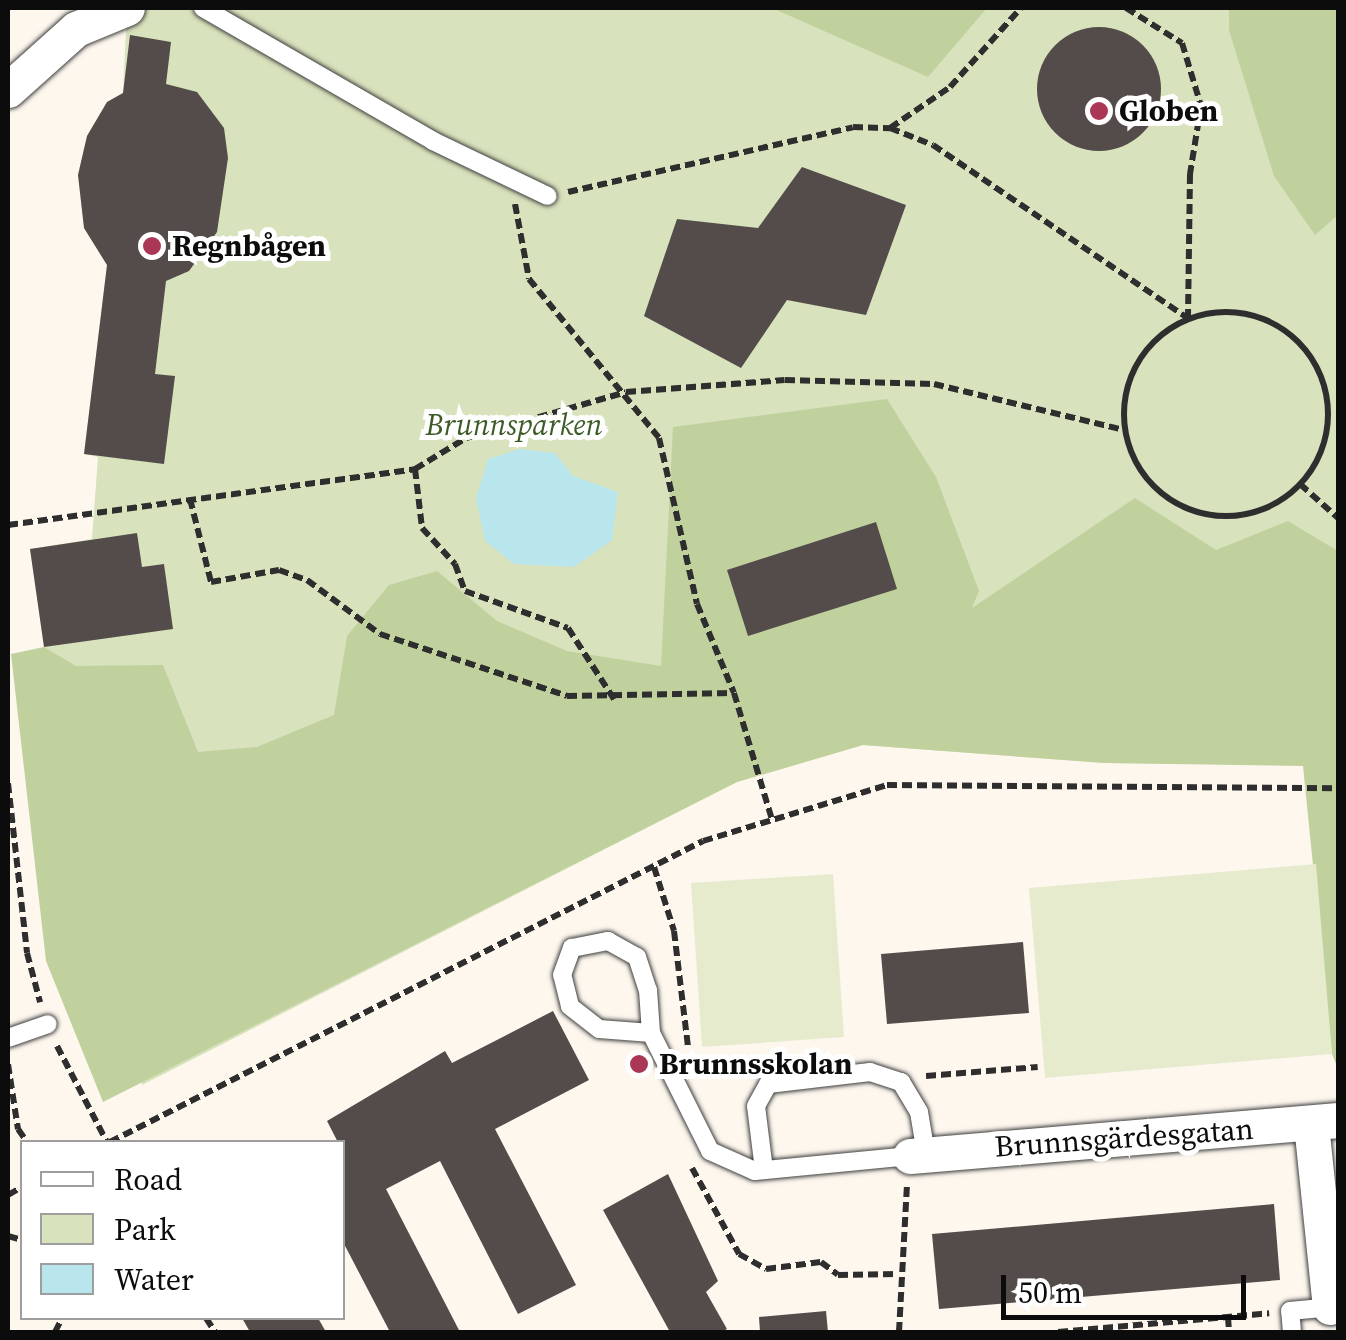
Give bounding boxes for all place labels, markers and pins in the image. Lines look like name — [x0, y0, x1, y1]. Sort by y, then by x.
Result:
place label: Globen — [1119, 93, 1218, 129]
marker: Globen — [1088, 100, 1110, 122]
place label: Regnbågen — [172, 228, 326, 264]
marker: Regnbågen — [141, 235, 163, 257]
place label: Brunnsskolan — [659, 1046, 852, 1082]
marker: Brunnsskolan — [628, 1053, 650, 1075]

